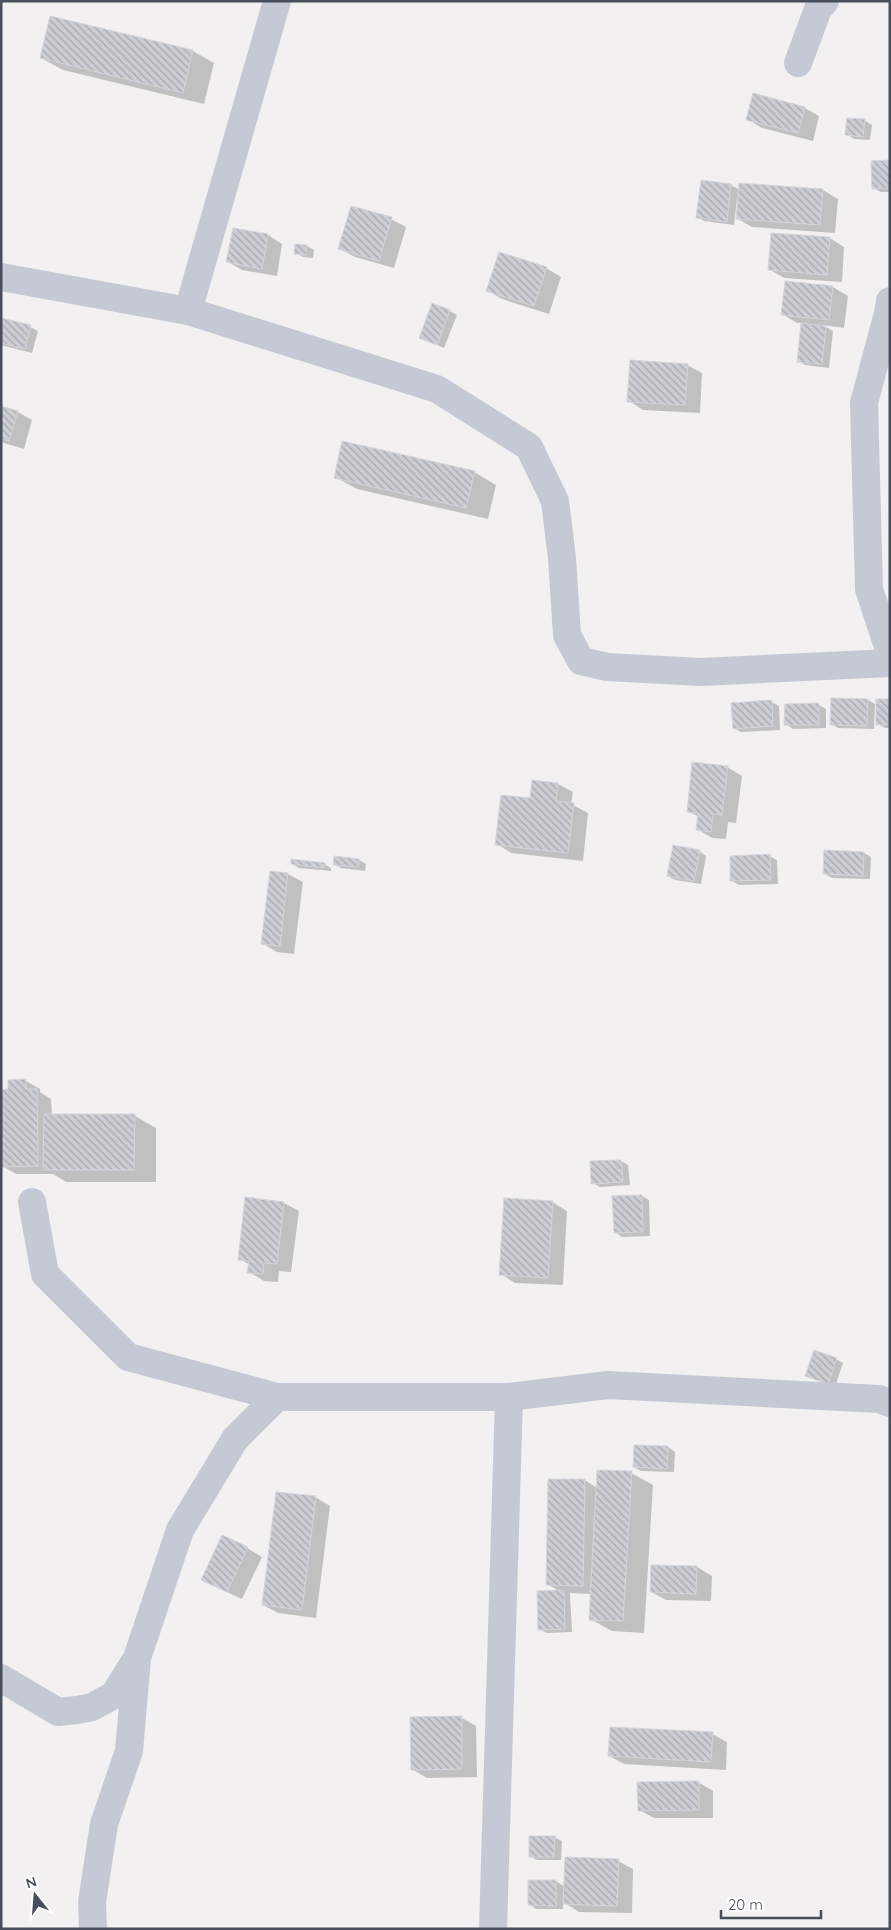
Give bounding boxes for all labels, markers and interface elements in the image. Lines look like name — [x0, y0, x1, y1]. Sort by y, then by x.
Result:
north arrow — [10, 1870, 60, 1920]
text: N — [24, 1872, 39, 1893]
scale bar — [721, 1888, 821, 1920]
text: 20 m — [728, 1895, 763, 1914]

